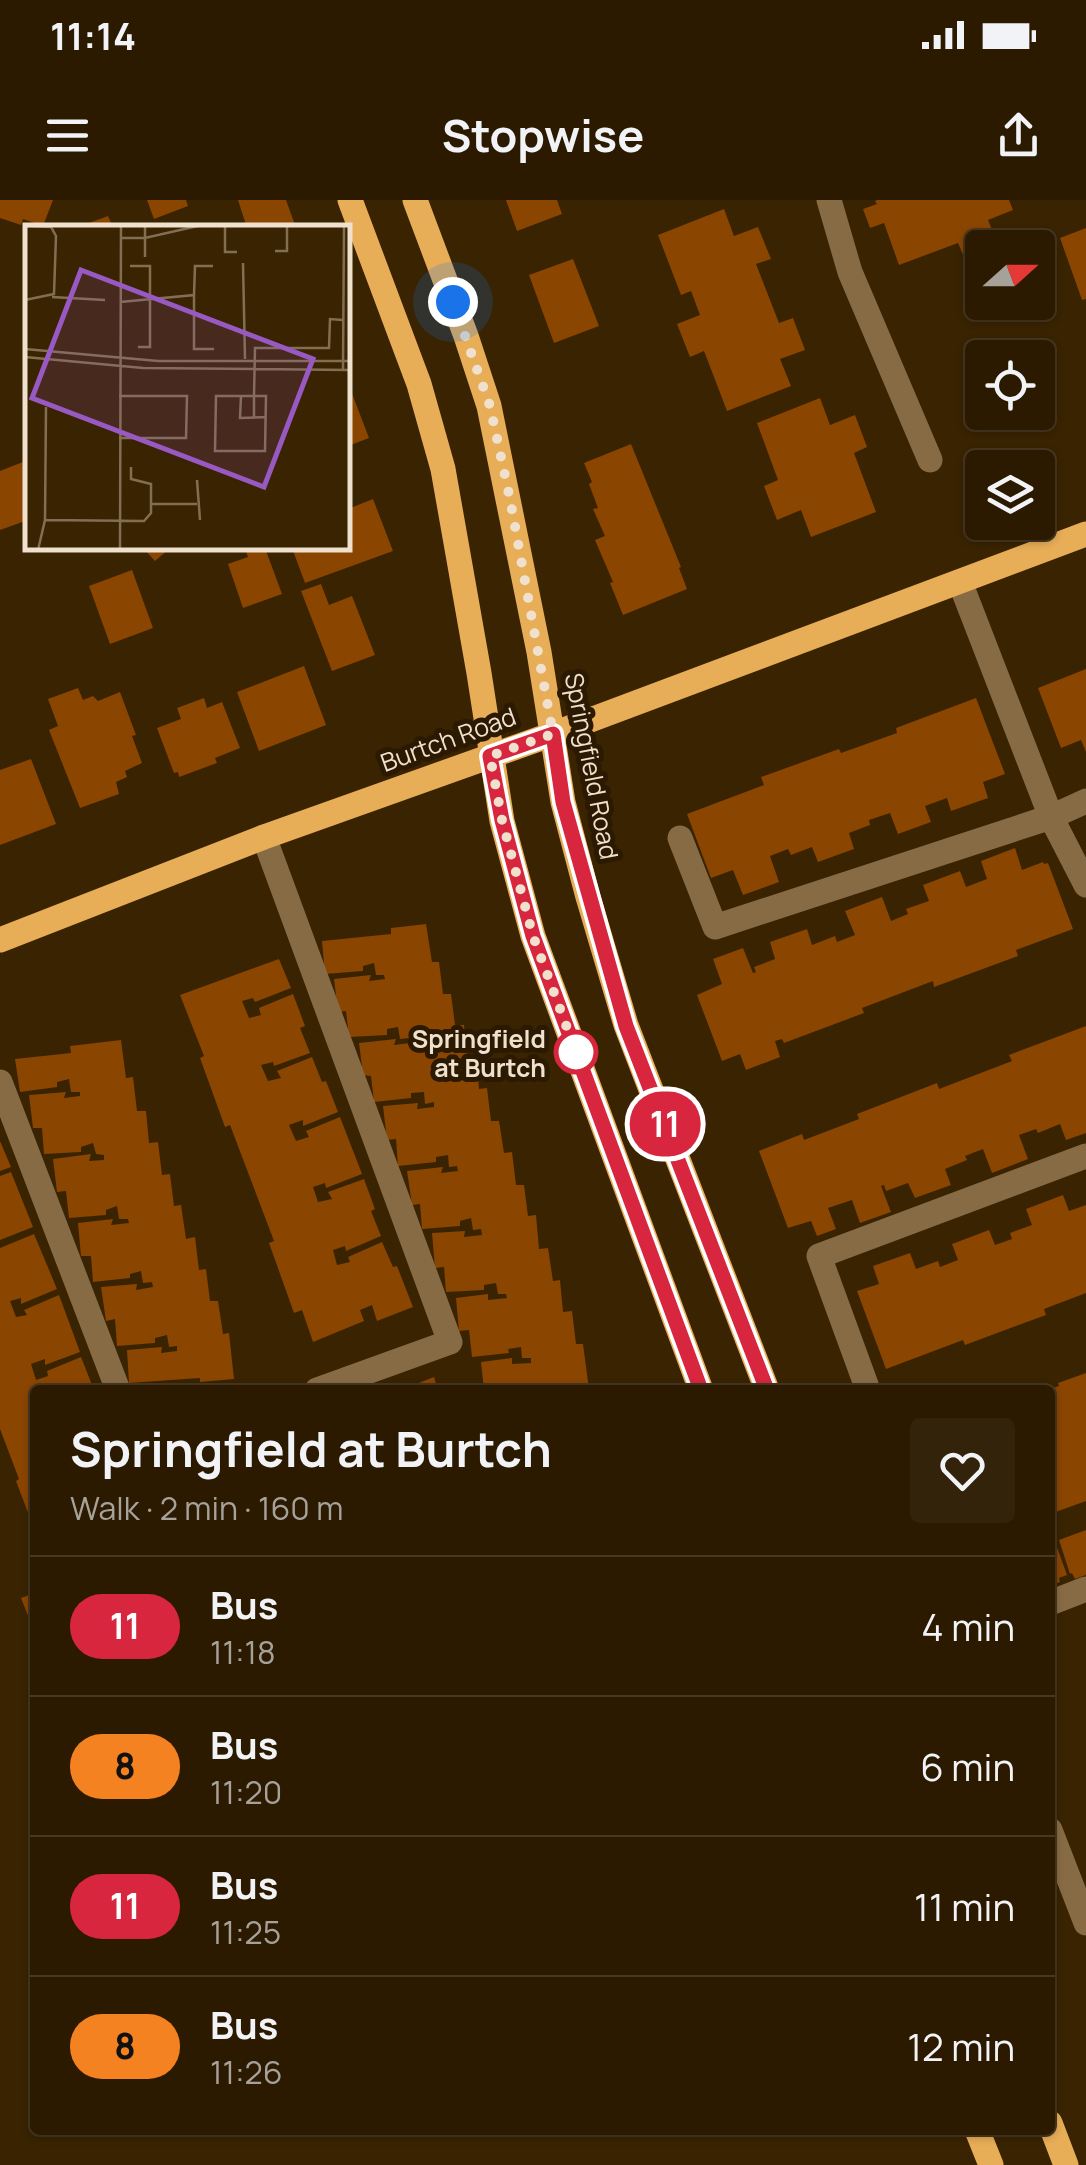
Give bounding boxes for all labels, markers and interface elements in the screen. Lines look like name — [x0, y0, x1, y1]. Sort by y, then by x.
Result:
text: 11:14 — [50, 9, 136, 61]
text: Stopwise — [442, 104, 644, 166]
icon: menu — [40, 108, 95, 163]
icon: share — [991, 108, 1046, 163]
inset map — [25, 225, 350, 550]
north arrow — [965, 230, 1055, 320]
map controls — [965, 230, 1055, 540]
your location — [428, 277, 478, 327]
button: locate — [965, 340, 1055, 430]
button: layers — [965, 450, 1055, 540]
street label: Springfield Road — [557, 670, 627, 862]
street label: Burtch Road — [375, 698, 521, 780]
place label: Springfield at Burtch — [412, 1021, 546, 1085]
marker: Springfield at Burtch — [555, 1031, 597, 1073]
line badge: 11 — [620, 1092, 710, 1156]
text: 11 — [650, 1100, 680, 1148]
text: Springfield at Burtch — [70, 1416, 552, 1481]
button: heart — [910, 1418, 1015, 1523]
text: Walk · 2 min · 160 m — [70, 1486, 343, 1530]
text: Bus — [210, 1578, 278, 1630]
text: 4 min — [921, 1600, 1015, 1652]
text: 11 — [110, 1602, 140, 1650]
text: 11:18 — [210, 1630, 276, 1674]
text: Bus — [210, 1718, 278, 1770]
text: 6 min — [920, 1740, 1015, 1792]
text: 8 — [114, 1742, 136, 1790]
text: 11:20 — [210, 1770, 282, 1814]
text: Bus — [210, 1858, 278, 1910]
text: 11 min — [914, 1880, 1015, 1932]
text: 11 — [110, 1882, 140, 1930]
text: 11:25 — [210, 1910, 281, 1954]
text: Bus — [210, 1998, 278, 2050]
text: 12 min — [907, 2020, 1015, 2072]
text: 8 — [114, 2022, 136, 2070]
text: 11:26 — [210, 2050, 283, 2094]

